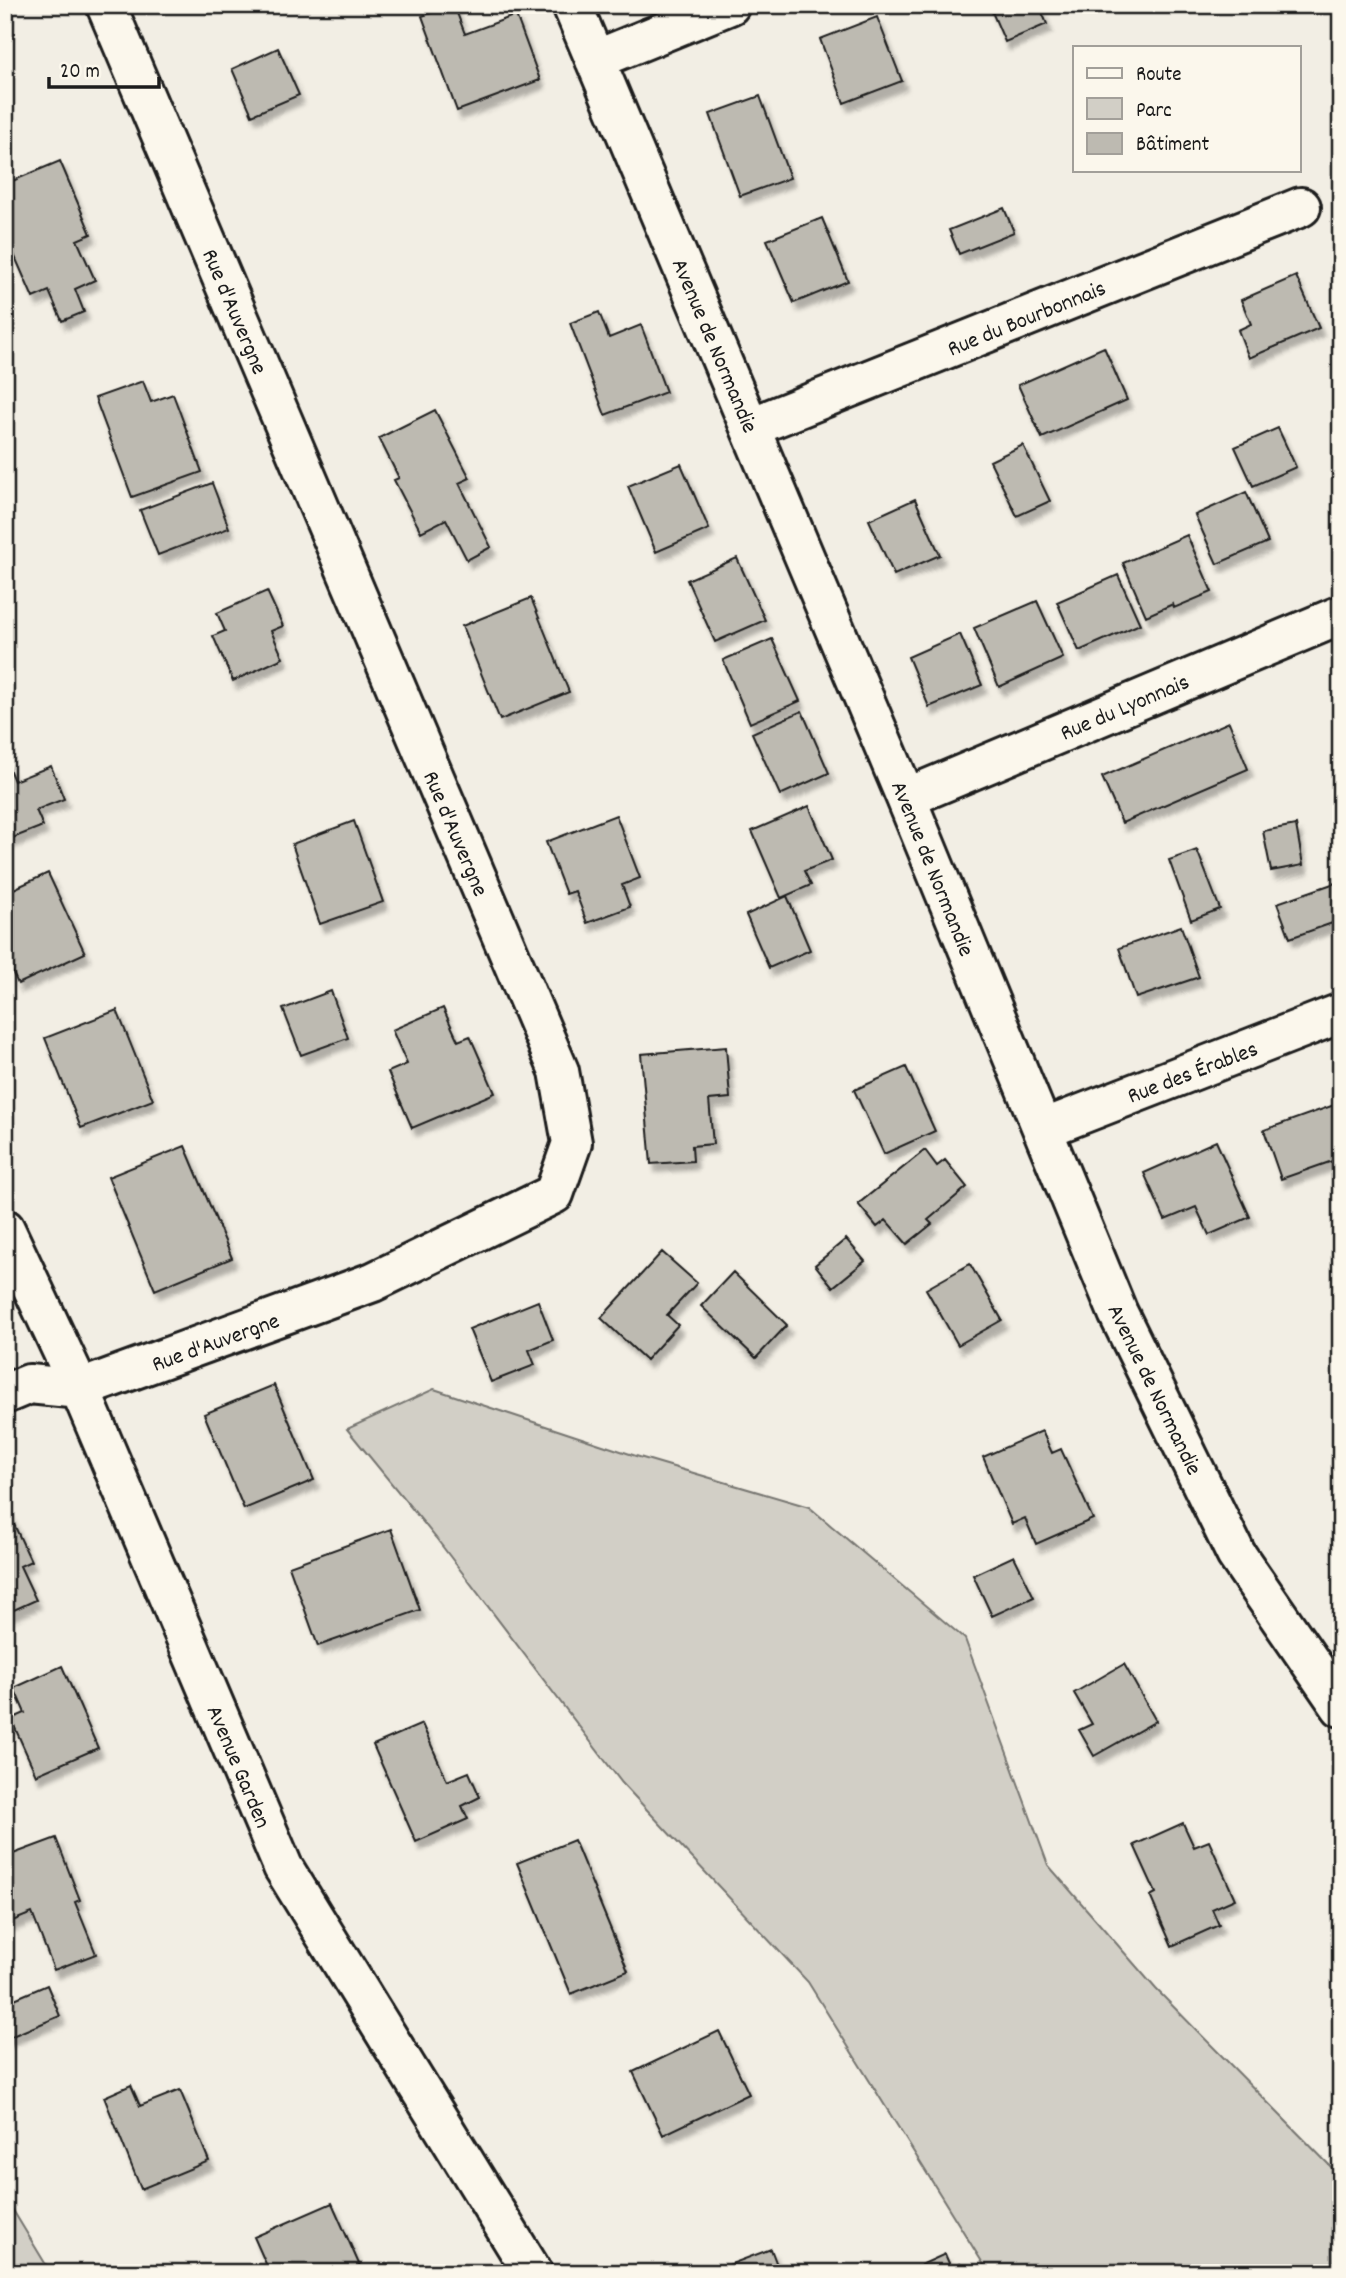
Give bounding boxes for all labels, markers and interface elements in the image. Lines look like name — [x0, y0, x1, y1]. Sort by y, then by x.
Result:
scale bar — [49, 46, 159, 90]
legend — [1073, 46, 1300, 172]
text: 20 m — [60, 58, 100, 88]
text: Route — [1136, 61, 1182, 91]
text: Parc — [1136, 97, 1172, 127]
text: Bâtiment — [1136, 131, 1209, 161]
street label: Rue d'Auvergne — [192, 245, 274, 380]
street label: Avenue de Normandie — [661, 254, 764, 439]
street label: Rue du Bourbonnais — [943, 273, 1111, 367]
street label: Rue du Lyonnais — [1056, 667, 1195, 751]
street label: Rue d'Auvergne — [413, 767, 495, 902]
street label: Avenue de Normandie — [880, 777, 981, 962]
street label: Rue des Érables — [1123, 1034, 1263, 1114]
street label: Avenue de Normandie — [1097, 1299, 1209, 1482]
street label: Rue d'Auvergne — [148, 1306, 284, 1383]
street label: Avenue Garden — [196, 1701, 277, 1834]

